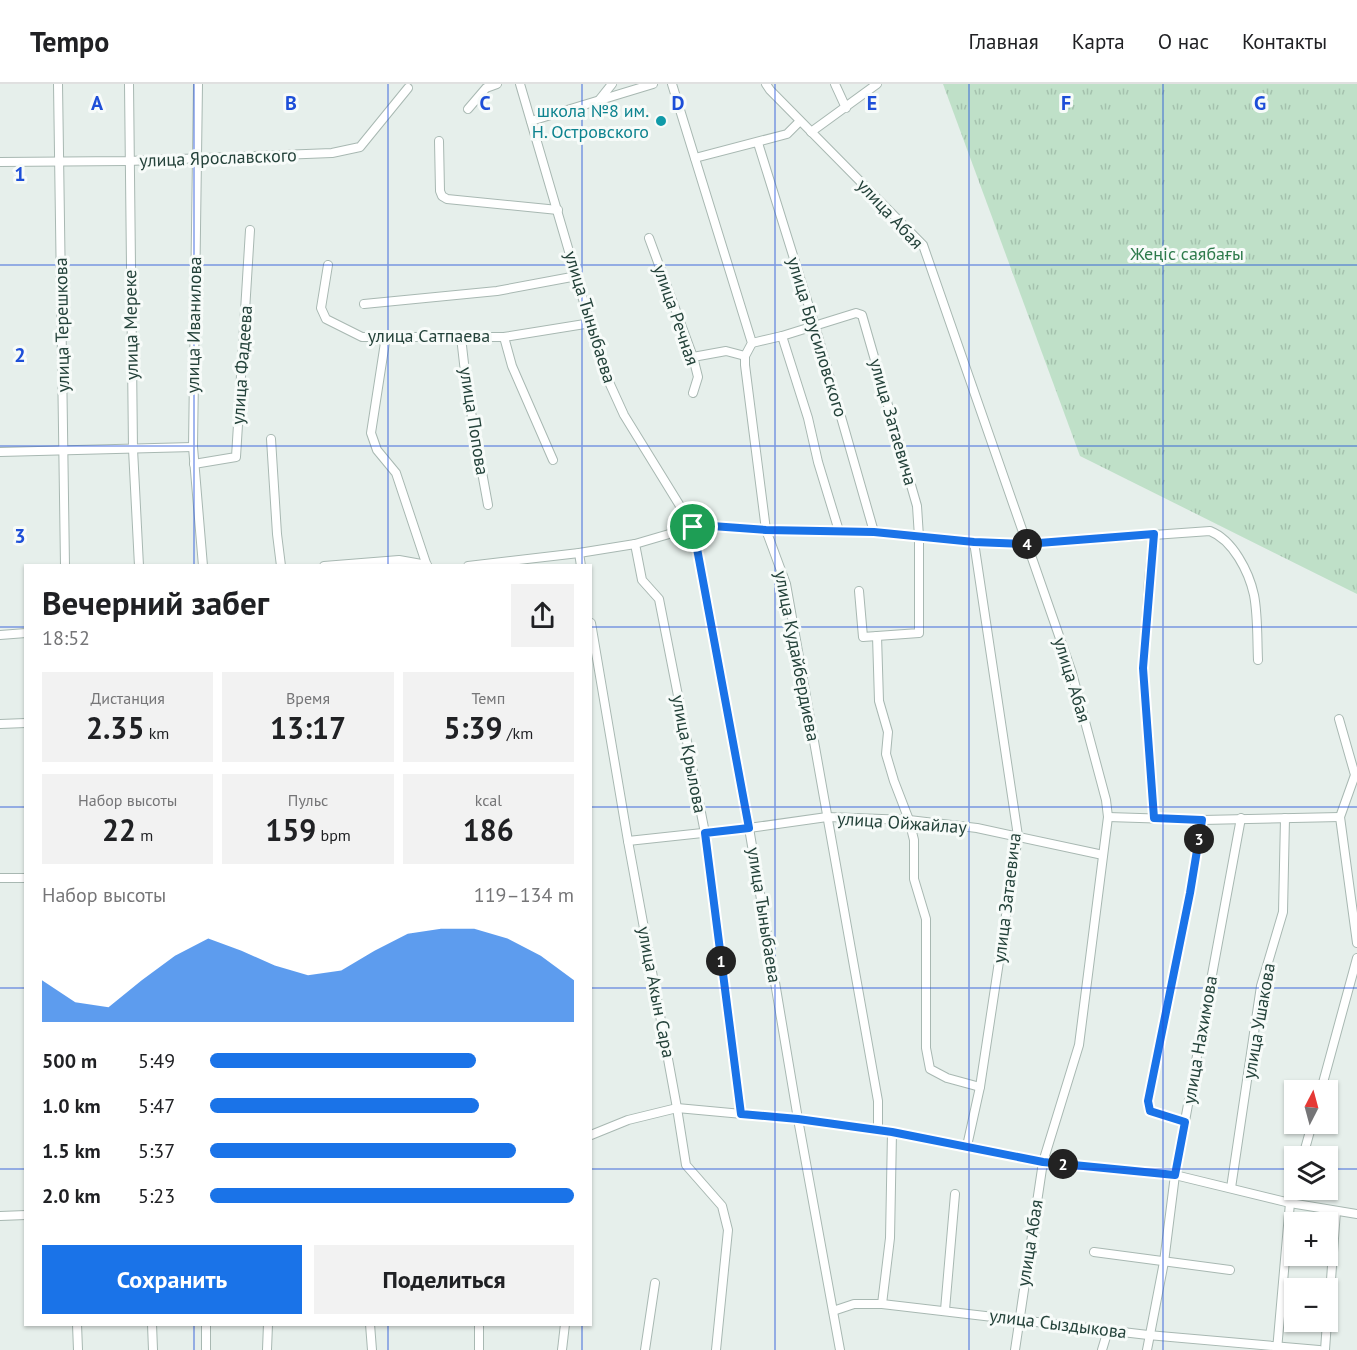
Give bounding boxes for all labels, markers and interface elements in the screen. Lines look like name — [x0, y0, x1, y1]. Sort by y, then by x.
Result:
text: Tempo — [30, 23, 109, 60]
text: Главная — [968, 28, 1039, 55]
text: Карта — [1072, 28, 1125, 55]
text: О нас — [1158, 28, 1209, 55]
text: Контакты — [1242, 28, 1327, 55]
text: A — [91, 90, 104, 116]
text: B — [285, 90, 297, 116]
text: C — [479, 90, 491, 116]
text: D — [672, 90, 685, 116]
text: E — [867, 90, 877, 116]
text: F — [1061, 90, 1071, 116]
text: G — [1254, 90, 1266, 116]
place label: школа №8 им. Н. Островского — [532, 99, 649, 143]
marker: школа №8 им. Н. Островского — [654, 114, 668, 128]
street label: улица Ярославского — [139, 143, 297, 172]
text: 1 — [14, 161, 26, 187]
street label: улица Абая — [852, 174, 929, 254]
park label: Жеңіс саябағы — [1129, 242, 1244, 265]
street label: улица Тыныбаева — [559, 248, 622, 386]
street label: улица Брусиловского — [782, 254, 853, 420]
street label: улица Иванилова — [181, 256, 206, 394]
street label: улица Терешкова — [49, 257, 74, 393]
street label: улица Речная — [648, 261, 704, 368]
street label: улица Мереке — [118, 270, 143, 380]
street label: улица Фадеева — [226, 305, 257, 425]
street label: улица Сатпаева — [368, 324, 490, 347]
text: 2 — [14, 342, 26, 368]
street label: улица Затаевича — [864, 356, 923, 488]
street label: улица Попова — [455, 365, 494, 477]
pin — [667, 501, 718, 552]
icon: arrive — [676, 510, 709, 543]
text: 3 — [14, 523, 26, 549]
pin: 4 — [1012, 529, 1042, 559]
text: 4 — [1022, 534, 1032, 554]
street label: улица Кудайбердиева — [770, 569, 825, 743]
text: Вечерний забег — [42, 581, 269, 624]
button: share — [511, 584, 574, 647]
text: 18:52 — [42, 625, 90, 651]
street label: улица Абая — [1049, 635, 1096, 725]
text: Дистанция — [90, 688, 165, 708]
text: Время — [286, 688, 330, 708]
text: Темп — [471, 688, 505, 708]
street label: улица Крылова — [667, 693, 712, 815]
text: 2.35 — [86, 708, 144, 747]
text: 13:17 — [270, 708, 346, 747]
text: 5:39 — [443, 708, 503, 747]
text: km — [144, 723, 169, 743]
text: /km — [503, 723, 533, 743]
text: Набор высоты — [78, 790, 177, 810]
text: Пульс — [288, 790, 328, 810]
text: kcal — [475, 790, 502, 810]
street label: улица Ойжайлау — [837, 807, 968, 839]
text: 22 — [102, 810, 136, 849]
text: 159 — [265, 810, 316, 849]
text: 186 — [463, 810, 514, 849]
pin: 3 — [1184, 824, 1214, 854]
text: m — [136, 825, 153, 845]
text: bpm — [316, 825, 351, 845]
text: 3 — [1194, 829, 1204, 849]
street label: улица Затаевича — [987, 831, 1026, 964]
street label: улица Тыныбаева — [742, 845, 787, 984]
text: Набор высоты — [42, 882, 166, 908]
text: 119–134 m — [474, 882, 574, 908]
street label: улица Акын Сара — [632, 924, 681, 1060]
pin: 1 — [706, 946, 736, 976]
text: 1 — [716, 951, 726, 971]
street label: улица Ушакова — [1237, 961, 1280, 1081]
street label: улица Нахимова — [1177, 974, 1222, 1106]
text: 500 m — [42, 1048, 97, 1074]
text: 5:49 — [138, 1048, 175, 1074]
north arrow — [1284, 1080, 1338, 1134]
map controls — [1284, 1080, 1338, 1332]
text: 1.0 km — [42, 1093, 101, 1119]
text: 5:47 — [138, 1093, 175, 1119]
text: 1.5 km — [42, 1138, 101, 1164]
text: 5:37 — [138, 1138, 175, 1164]
button: layers — [1284, 1146, 1338, 1200]
pin: 2 — [1048, 1149, 1078, 1179]
text: 2 — [1058, 1154, 1068, 1174]
text: 2.0 km — [42, 1183, 101, 1209]
text: 5:23 — [138, 1183, 175, 1209]
street label: улица Абая — [1011, 1198, 1048, 1288]
button: + — [1284, 1212, 1338, 1266]
button: Сохранить — [42, 1245, 302, 1314]
button: Поделиться — [314, 1245, 574, 1314]
button: − — [1284, 1278, 1338, 1332]
street label: улица Сыздыкова — [988, 1304, 1128, 1343]

